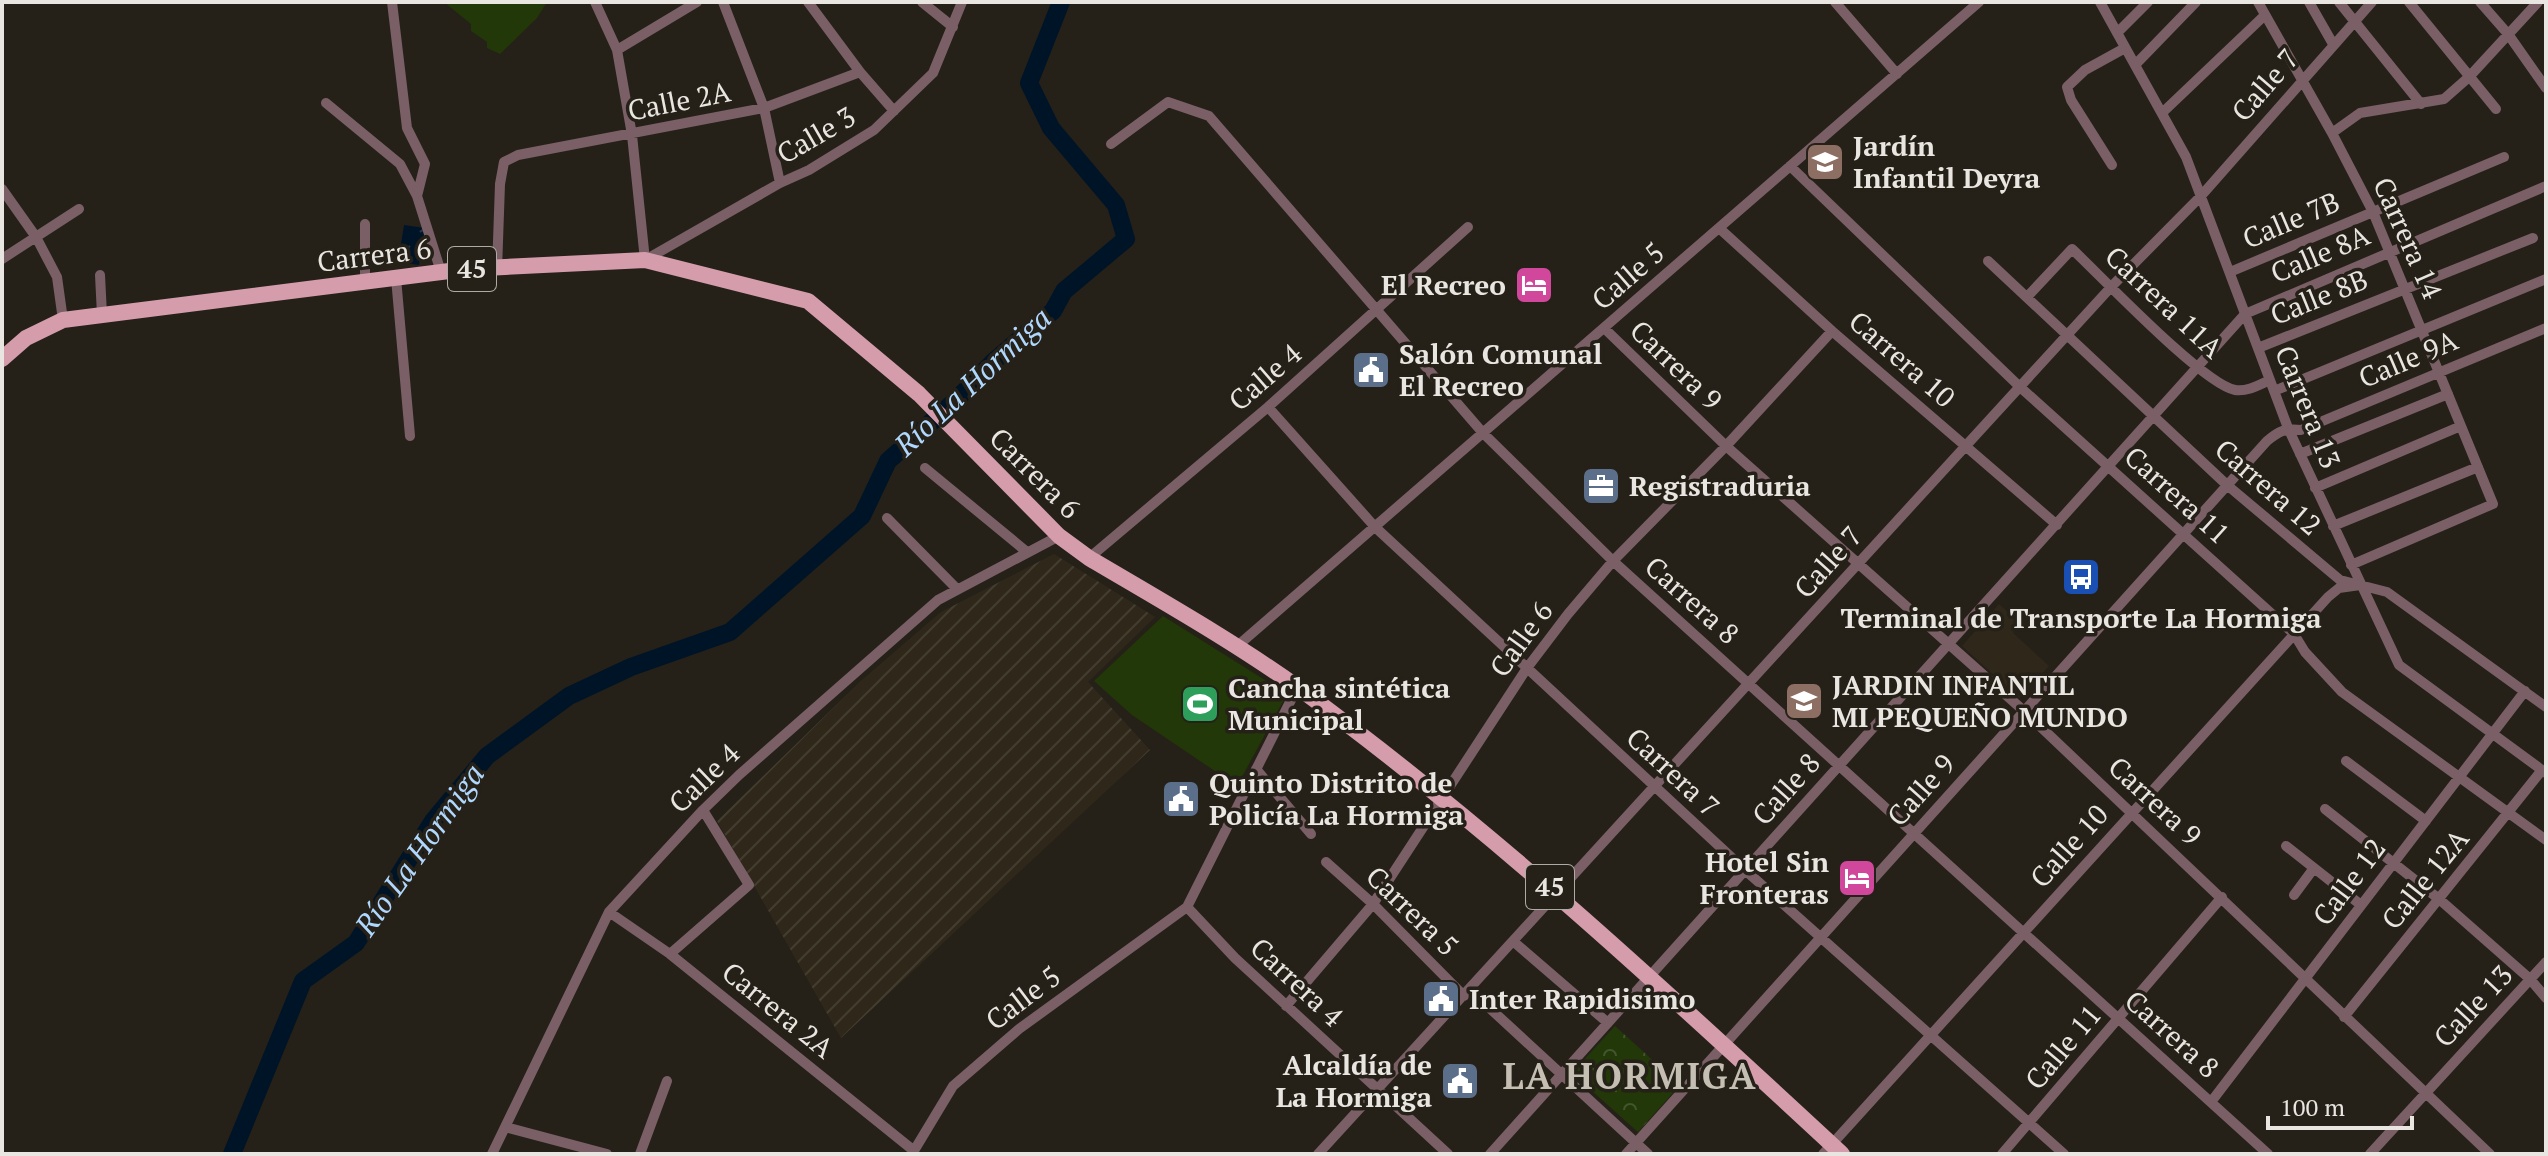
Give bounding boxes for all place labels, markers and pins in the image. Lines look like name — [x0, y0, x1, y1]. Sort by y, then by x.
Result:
place label: Jardín Infantil Deyra — [1853, 127, 2041, 196]
school or university icon: Jardín Infantil Deyra — [1804, 141, 1846, 183]
hotel icon: El Recreo — [1513, 264, 1555, 306]
place label: El Recreo — [1381, 266, 1506, 303]
place label: Salón Comunal El Recreo — [1399, 335, 1602, 404]
public building icon: Salón Comunal El Recreo — [1350, 349, 1392, 391]
office icon: Registraduria — [1580, 465, 1622, 507]
place label: Registraduria — [1629, 467, 1811, 504]
bus stop icon: Terminal de Transporte La Hormiga — [2060, 556, 2102, 598]
place label: Terminal de Transporte La Hormiga — [1840, 599, 2322, 636]
place label: JARDIN INFANTIL MI PEQUEÑO MUNDO — [1832, 666, 2128, 735]
place label: Cancha sintética Municipal — [1228, 669, 1451, 738]
school or university icon: JARDIN INFANTIL MI PEQUEÑO MUNDO — [1783, 680, 1825, 722]
sports icon: Cancha sintética Municipal — [1179, 683, 1221, 725]
place label: Quinto Distrito de Policía La Hormiga — [1209, 764, 1464, 833]
public building icon: Quinto Distrito de Policía La Hormiga — [1160, 778, 1202, 820]
place label: Hotel Sin Fronteras — [1700, 843, 1829, 912]
hotel icon: Hotel Sin Fronteras — [1836, 857, 1878, 899]
public building icon: Inter Rapidisimo — [1420, 978, 1462, 1020]
place label: Inter Rapidisimo — [1469, 980, 1695, 1017]
place label: Alcaldía de La Hormiga — [1276, 1046, 1432, 1115]
public building icon: Alcaldía de La Hormiga — [1439, 1060, 1481, 1102]

